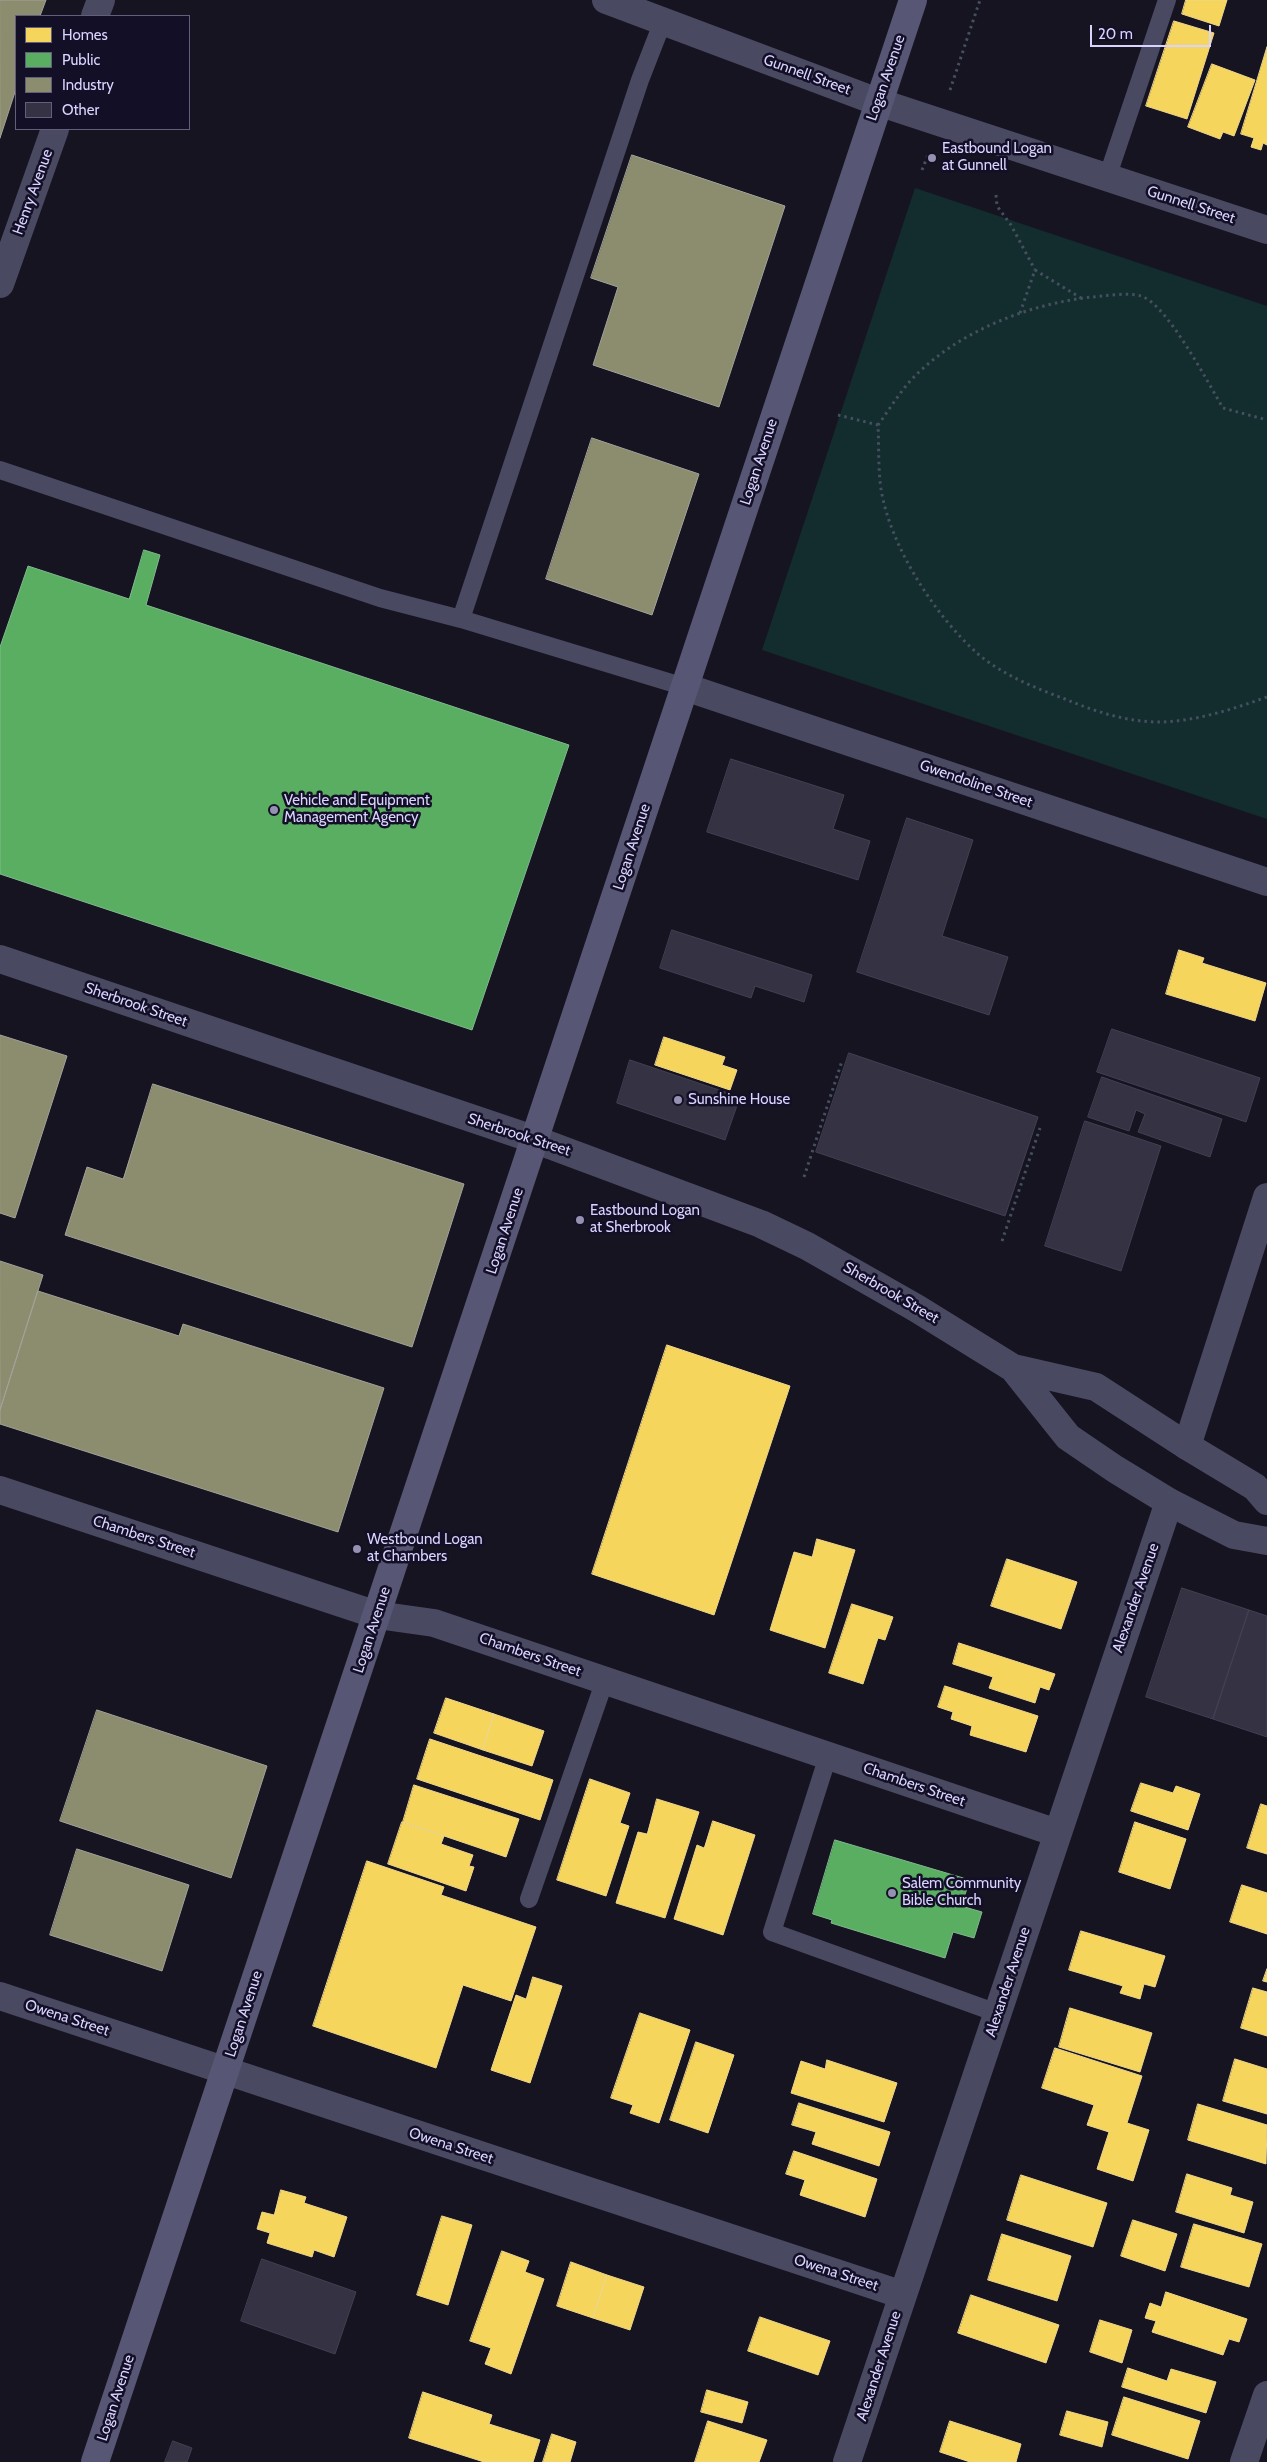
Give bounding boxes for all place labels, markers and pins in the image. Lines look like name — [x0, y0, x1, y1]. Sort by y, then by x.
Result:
place label: Eastbound Logan at Gunnell — [942, 140, 1052, 175]
marker: Eastbound Logan at Gunnell — [926, 152, 938, 164]
place label: Vehicle and Equipment Management Agency — [284, 792, 430, 827]
marker: Vehicle and Equipment Management Agency — [268, 804, 280, 816]
place label: Sunshine House — [688, 1091, 790, 1109]
marker: Sunshine House — [672, 1094, 684, 1106]
place label: Eastbound Logan at Sherbrook — [590, 1202, 700, 1237]
marker: Eastbound Logan at Sherbrook — [574, 1214, 586, 1226]
place label: Westbound Logan at Chambers — [367, 1531, 483, 1566]
marker: Westbound Logan at Chambers — [351, 1543, 363, 1555]
place label: Salem Community Bible Church — [902, 1875, 1021, 1910]
marker: Salem Community Bible Church — [886, 1887, 898, 1899]

